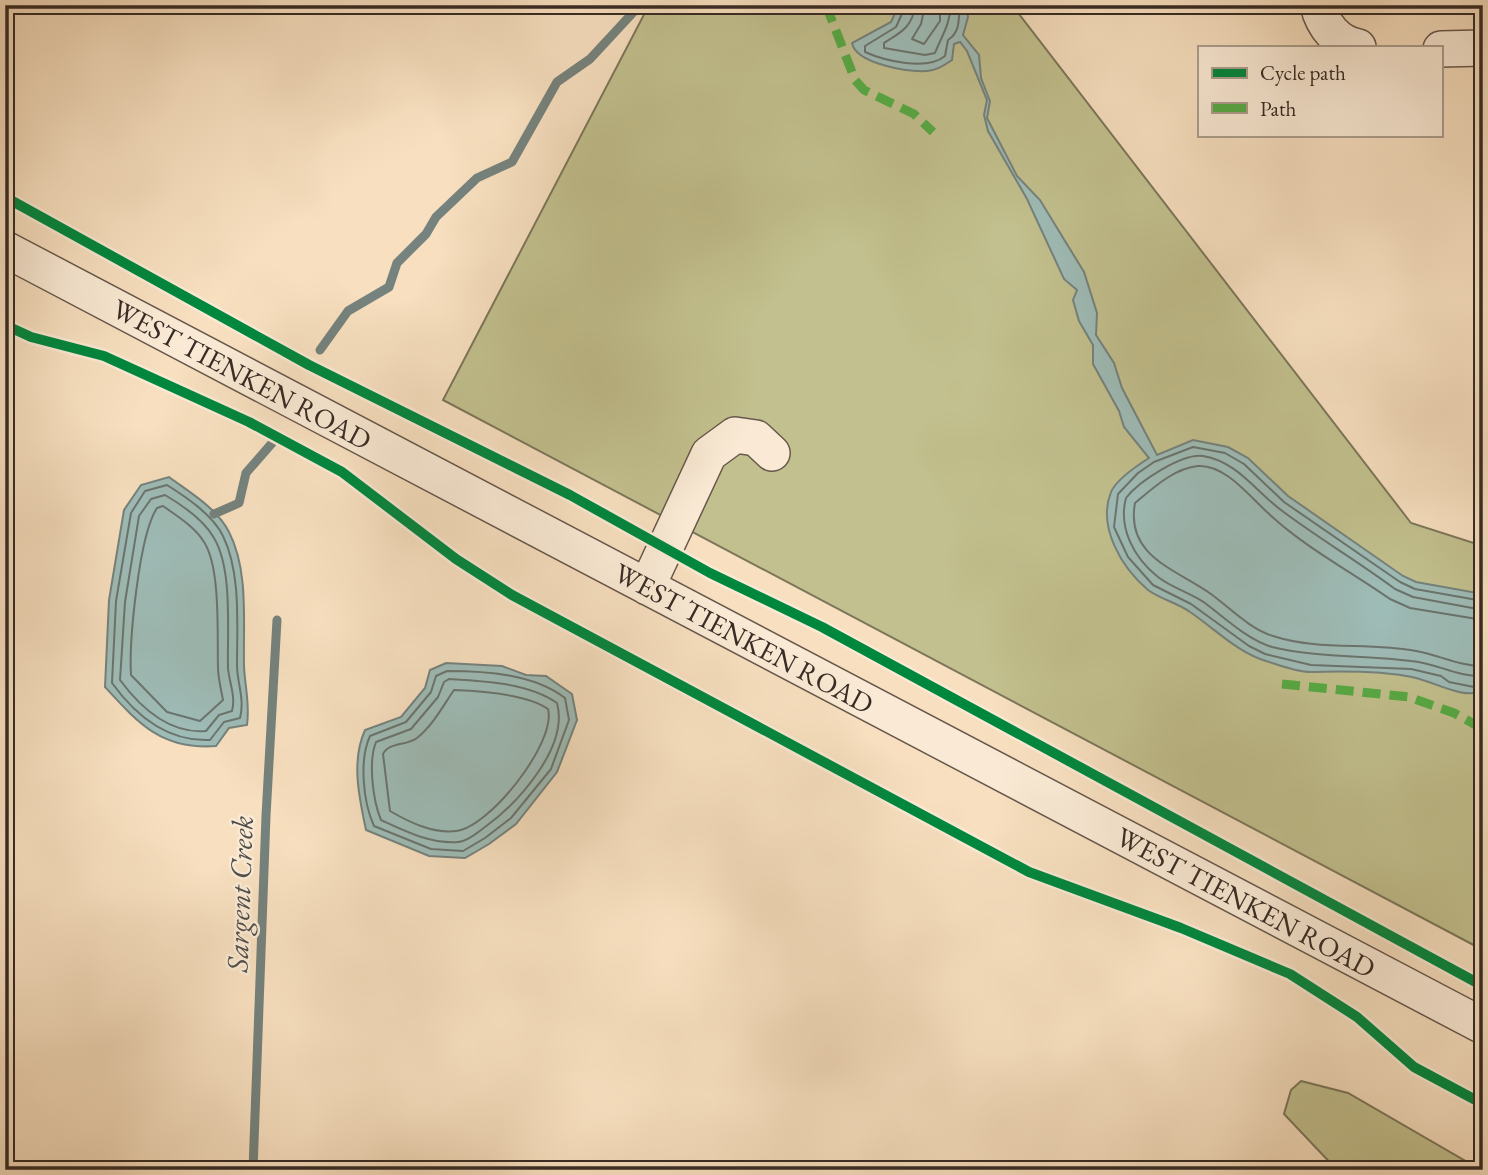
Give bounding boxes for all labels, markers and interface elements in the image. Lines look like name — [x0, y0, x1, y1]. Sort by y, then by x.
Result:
legend — [1198, 46, 1442, 136]
text: Cycle path — [1260, 59, 1346, 86]
text: Path — [1260, 95, 1297, 122]
street label: WEST TIENKEN ROAD — [106, 290, 378, 458]
street label: WEST TIENKEN ROAD — [608, 554, 880, 722]
water label: Sargent Creek — [217, 815, 262, 974]
street label: WEST TIENKEN ROAD — [1110, 818, 1382, 986]

